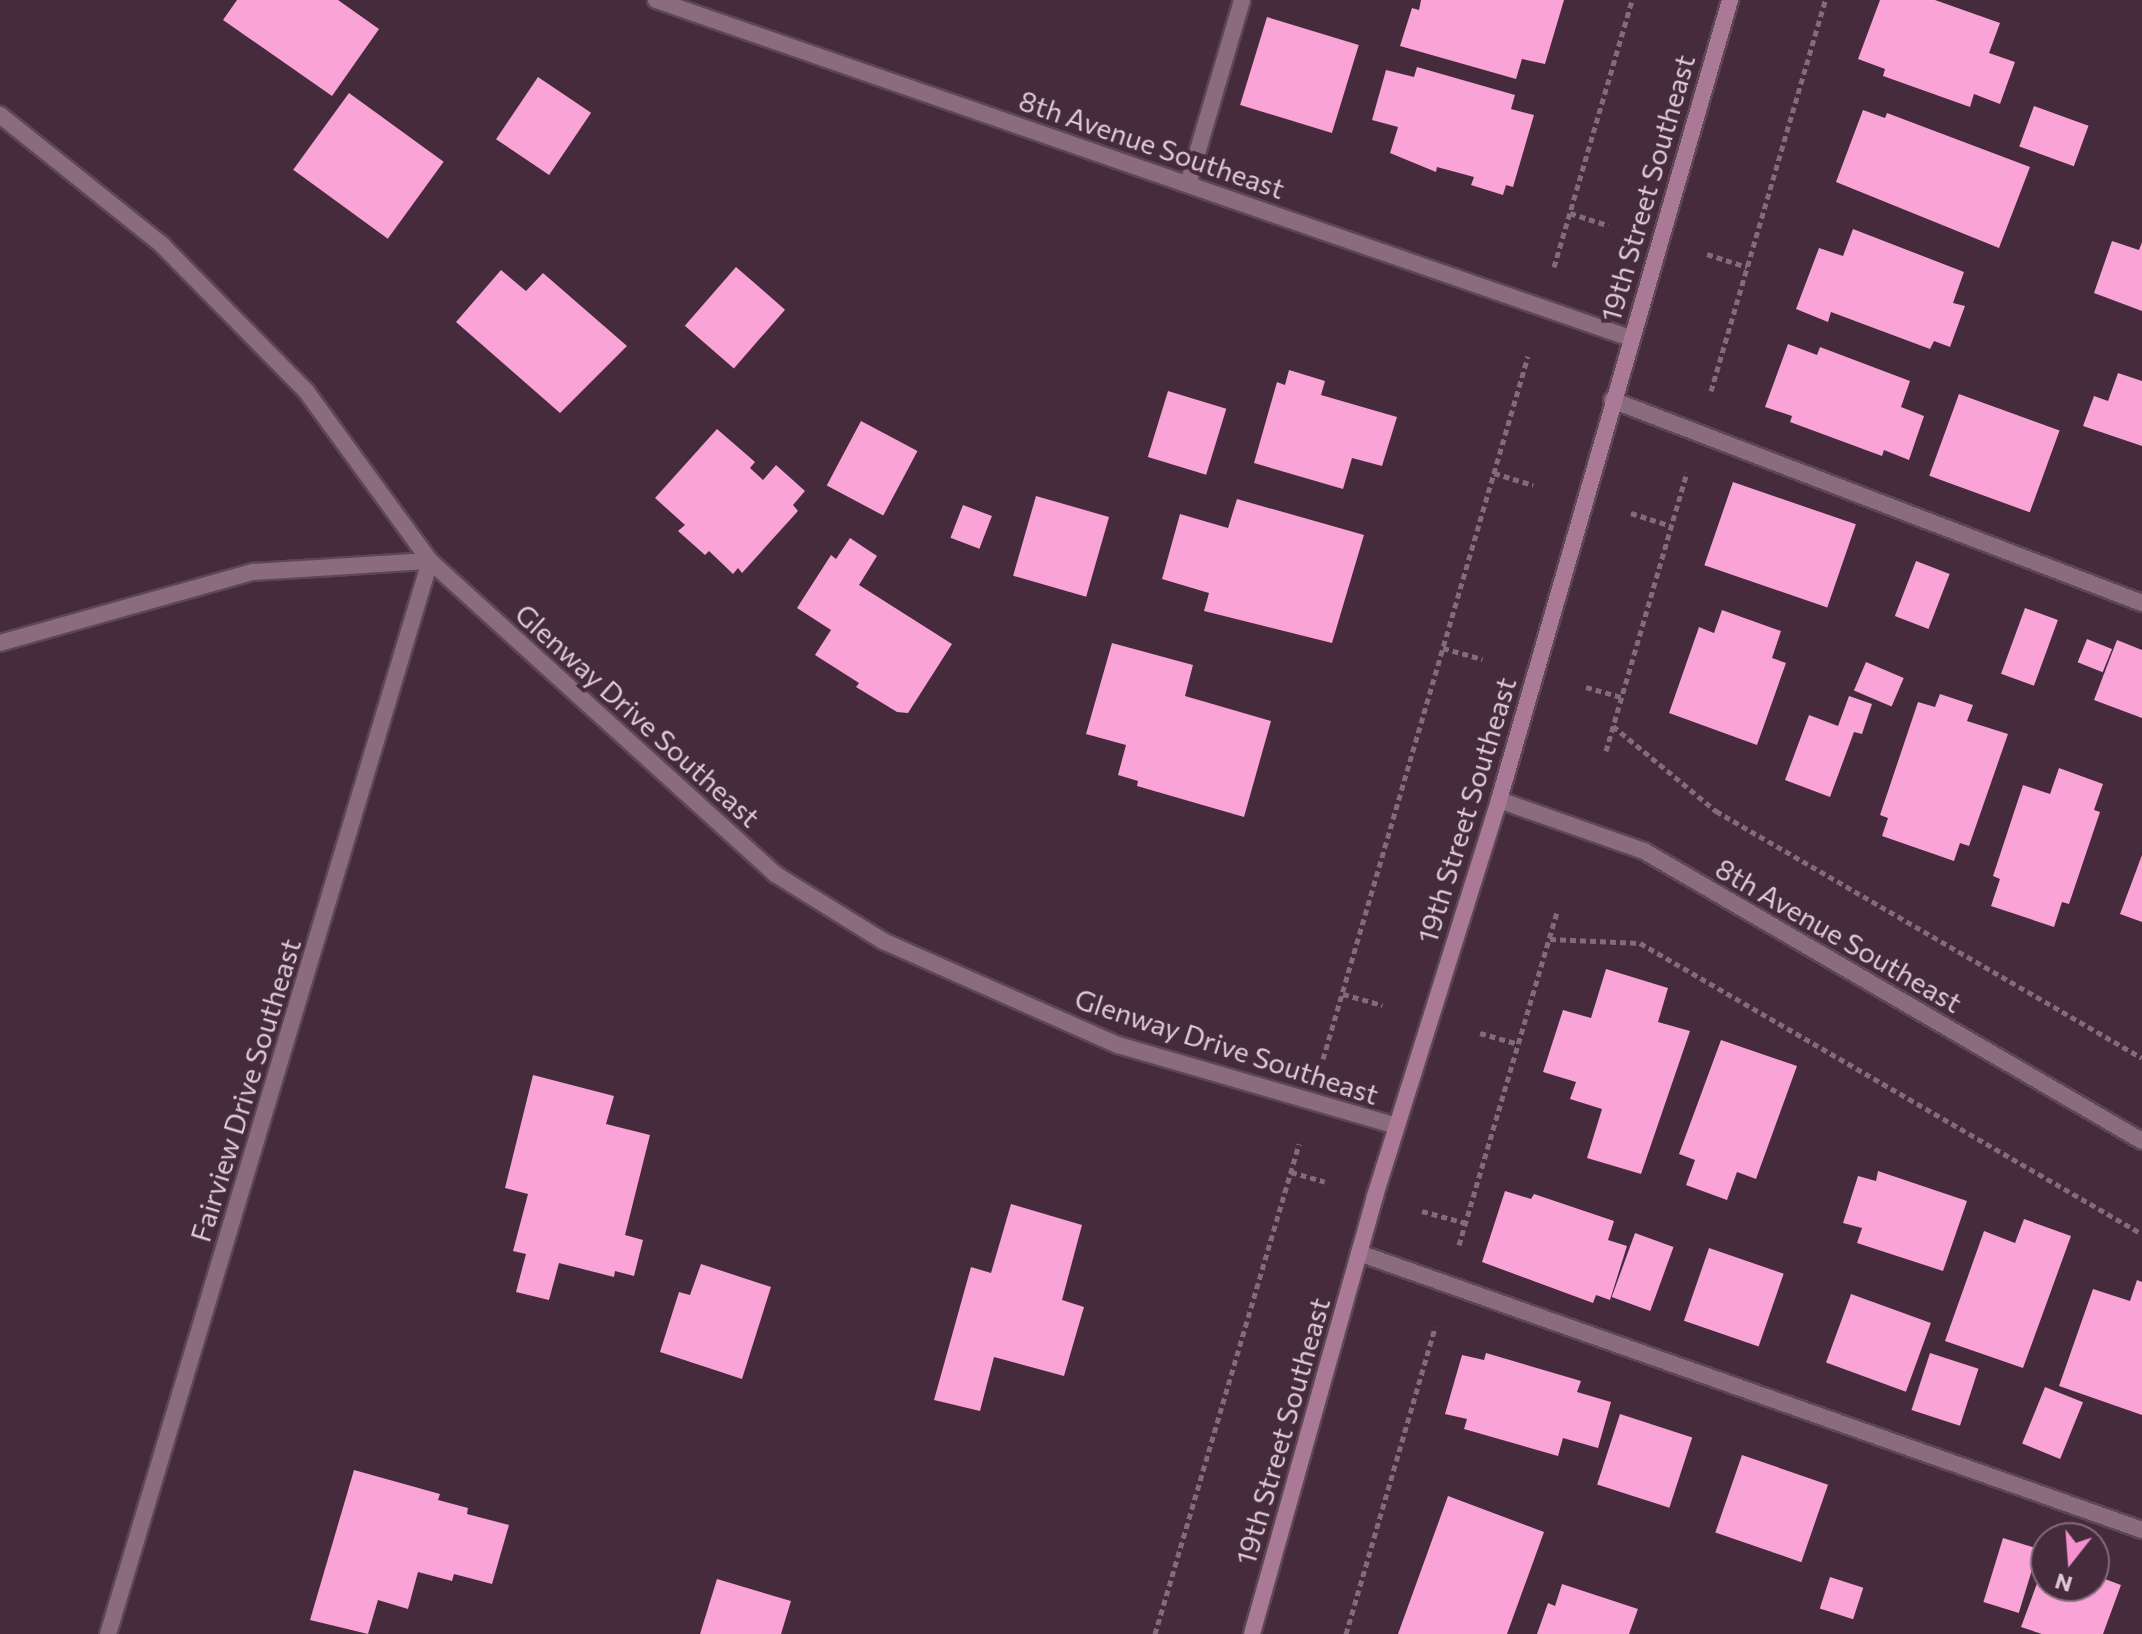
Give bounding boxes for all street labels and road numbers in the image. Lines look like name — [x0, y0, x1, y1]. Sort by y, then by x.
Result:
street label: 19th Street Southeast — [1593, 51, 1701, 325]
street label: 8th Avenue Southeast — [1015, 83, 1289, 205]
street label: Glenway Drive Southeast — [509, 596, 767, 834]
street label: 19th Street Southeast — [1410, 673, 1522, 947]
street label: 8th Avenue Southeast — [1710, 851, 1968, 1019]
street label: Fairview Drive Southeast — [183, 934, 307, 1246]
street label: Glenway Drive Southeast — [1071, 981, 1383, 1111]
street label: 19th Street Southeast — [1228, 1294, 1336, 1568]

